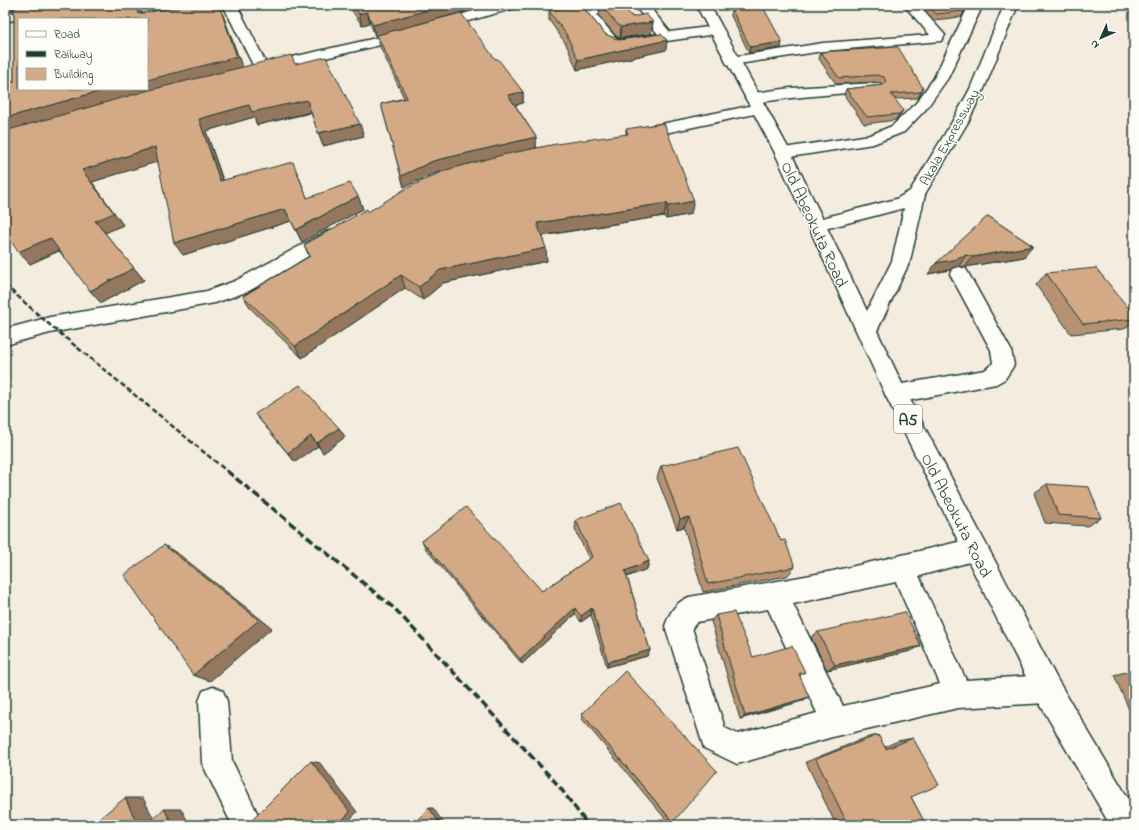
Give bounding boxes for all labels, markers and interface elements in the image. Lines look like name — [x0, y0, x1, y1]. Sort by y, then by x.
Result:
legend — [18, 18, 148, 90]
north arrow — [1081, 18, 1121, 58]
text: Road — [54, 26, 80, 44]
text: N — [1086, 36, 1103, 53]
text: Railway — [54, 46, 93, 65]
text: Building — [53, 66, 93, 85]
street label: Akala Expressway — [915, 85, 987, 190]
street label: Old Abeokuta Road — [773, 158, 854, 292]
road number: A5 — [894, 405, 922, 433]
street label: Old Abeokuta Road — [914, 449, 998, 583]

